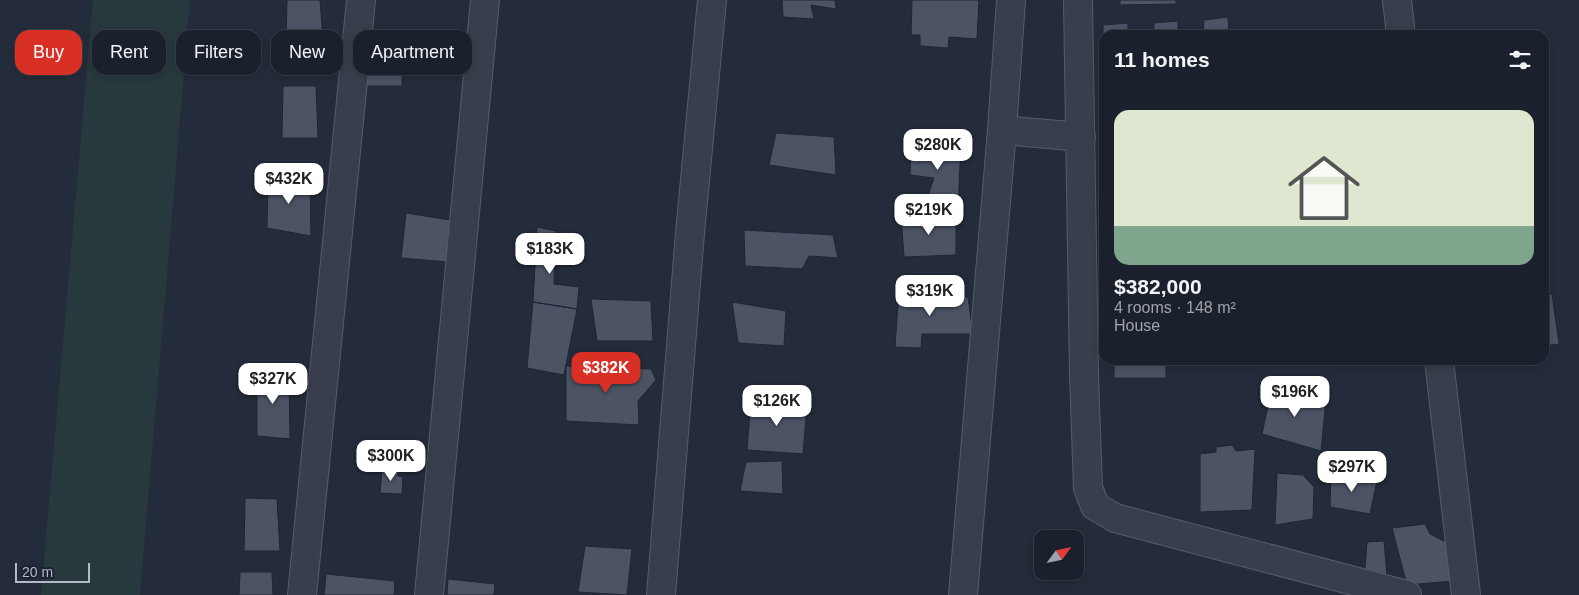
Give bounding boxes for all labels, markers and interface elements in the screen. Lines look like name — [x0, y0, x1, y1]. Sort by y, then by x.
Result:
chip: Buy — [15, 30, 82, 75]
chip: Rent — [92, 30, 166, 75]
chip: Filters — [176, 30, 261, 75]
chip: New — [271, 30, 343, 75]
chip: Apartment — [353, 30, 472, 75]
icon: filters — [1506, 46, 1534, 74]
text: 11 homes — [1114, 48, 1210, 71]
pin: $280K — [903, 128, 973, 171]
text: $280K — [914, 136, 962, 153]
icon: home — [1279, 143, 1369, 233]
pin: $432K — [254, 162, 324, 205]
text: $432K — [265, 170, 313, 187]
pin: $219K — [894, 194, 964, 236]
text: $219K — [905, 201, 953, 218]
pin: $183K — [515, 232, 585, 275]
text: $183K — [526, 240, 574, 257]
pin: $319K — [895, 274, 965, 317]
text: $382,000 — [1114, 275, 1202, 298]
text: $319K — [906, 282, 954, 299]
text: 4 rooms · 148 m² — [1114, 299, 1236, 316]
text: House — [1114, 317, 1160, 334]
pin: $382K — [571, 352, 641, 394]
text: $382K — [582, 359, 630, 376]
pin: $327K — [238, 362, 308, 405]
text: $327K — [249, 370, 297, 387]
pin: $196K — [1260, 376, 1330, 418]
text: $196K — [1271, 383, 1319, 400]
pin: $126K — [742, 384, 812, 427]
text: $126K — [753, 392, 801, 409]
pin: $300K — [356, 440, 426, 482]
text: $300K — [367, 447, 415, 464]
pin: $297K — [1317, 450, 1387, 493]
text: $297K — [1328, 458, 1376, 475]
north arrow — [1034, 530, 1084, 580]
map controls — [1034, 530, 1084, 580]
scale bar — [15, 560, 90, 583]
text: 20 m — [22, 564, 53, 580]

